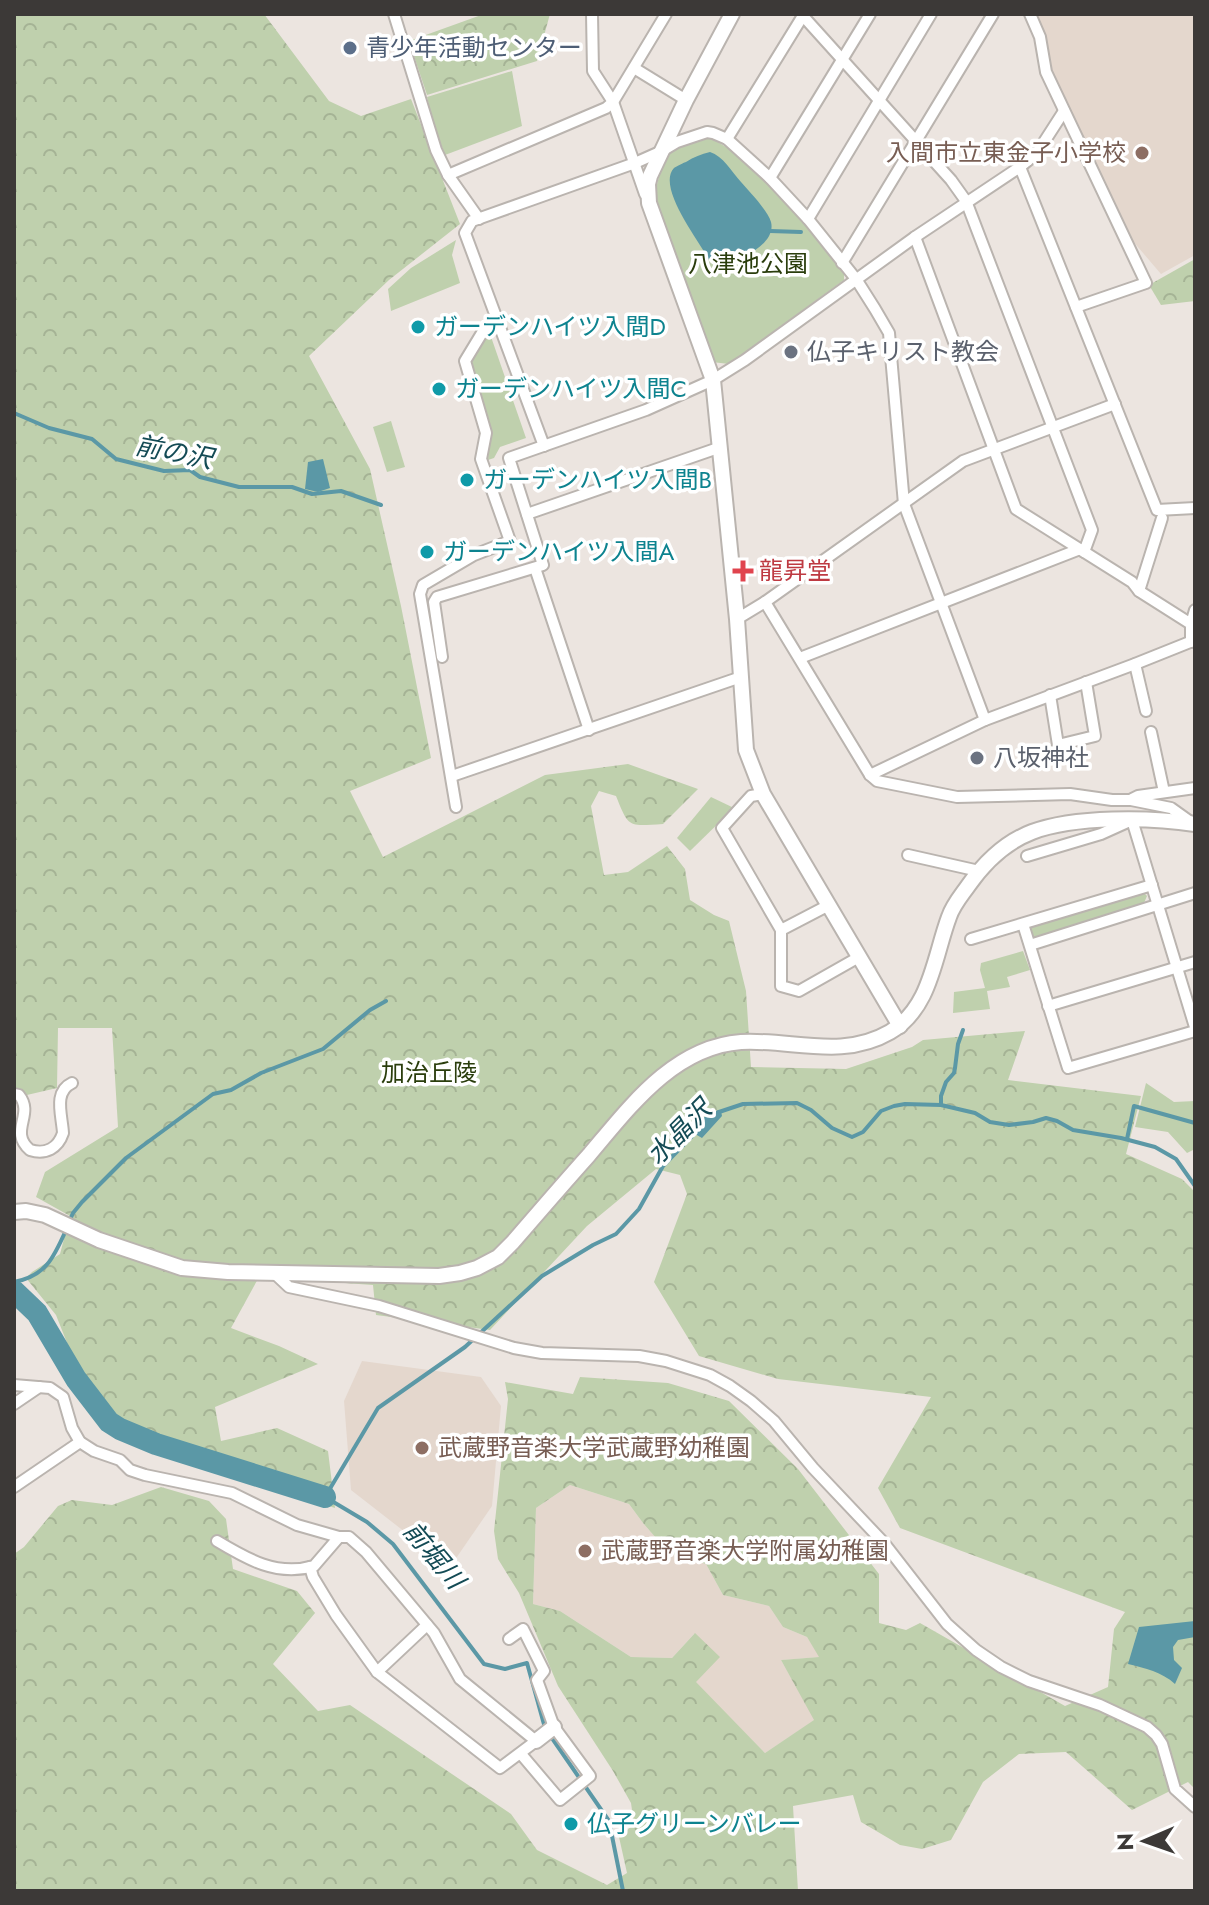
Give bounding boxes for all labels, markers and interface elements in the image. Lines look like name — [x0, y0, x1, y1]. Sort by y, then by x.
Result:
place label: 青少年活動センター — [366, 30, 582, 65]
marker: 青少年活動センター — [341, 39, 359, 57]
place label: 入間市立東金子小学校 — [886, 135, 1126, 170]
marker: 入間市立東金子小学校 — [1133, 144, 1151, 162]
park label: 八津池公園 — [688, 246, 808, 281]
place label: ガーデンハイツ入間D — [434, 309, 666, 344]
marker: ガーデンハイツ入間D — [409, 318, 427, 336]
place label: 仏子キリスト教会 — [807, 334, 999, 369]
marker: 仏子キリスト教会 — [782, 343, 800, 361]
place label: ガーデンハイツ入間C — [455, 371, 687, 406]
marker: ガーデンハイツ入間C — [430, 380, 448, 398]
water label: 前の沢 — [132, 426, 219, 479]
place label: ガーデンハイツ入間B — [483, 462, 712, 497]
marker: ガーデンハイツ入間B — [458, 471, 476, 489]
place label: ガーデンハイツ入間A — [443, 534, 675, 569]
marker: ガーデンハイツ入間A — [418, 543, 436, 561]
place label: 龍昇堂 — [759, 553, 831, 588]
marker: 龍昇堂 — [734, 562, 752, 580]
place label: 八坂神社 — [993, 740, 1089, 775]
marker: 八坂神社 — [968, 749, 986, 767]
park label: 加治丘陵 — [381, 1055, 477, 1090]
water label: 水晶沢 — [638, 1089, 722, 1173]
place label: 武蔵野音楽大学武蔵野幼稚園 — [438, 1430, 750, 1465]
marker: 武蔵野音楽大学武蔵野幼稚園 — [413, 1439, 431, 1457]
water label: 前堀川 — [394, 1513, 476, 1599]
place label: 武蔵野音楽大学附属幼稚園 — [601, 1533, 889, 1568]
marker: 武蔵野音楽大学附属幼稚園 — [576, 1542, 594, 1560]
north arrow — [1105, 1801, 1185, 1881]
place label: 仏子グリーンバレー — [587, 1806, 802, 1841]
marker: 仏子グリーンバレー — [562, 1815, 580, 1833]
text: N — [1109, 1832, 1141, 1851]

